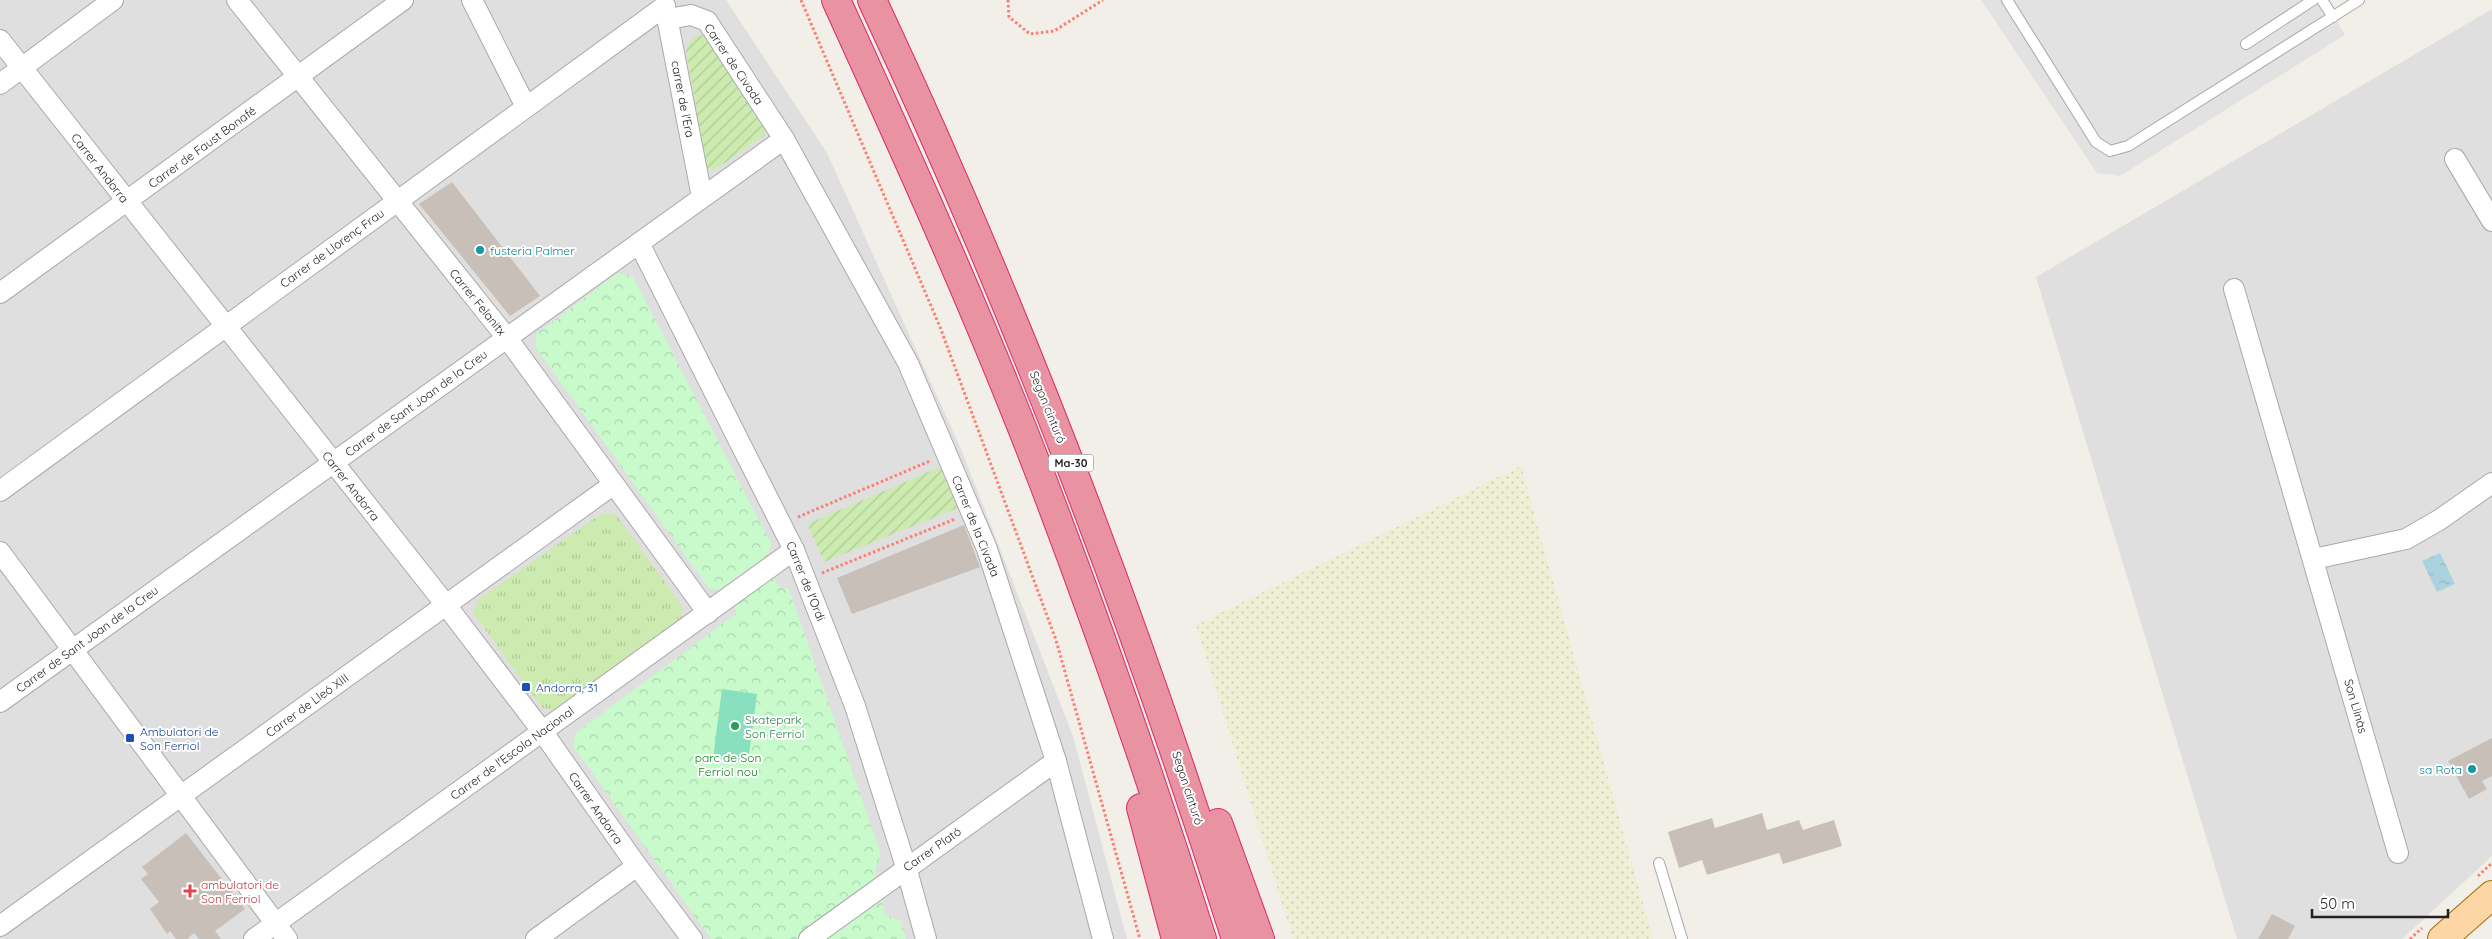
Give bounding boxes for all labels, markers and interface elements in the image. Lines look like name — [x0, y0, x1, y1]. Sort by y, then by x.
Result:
street label: Carrer de Civada — [701, 21, 767, 107]
street label: carrer de l'Era — [668, 59, 698, 139]
street label: Carrer de Faust Bonafé — [145, 103, 259, 191]
street label: Carrer Andorra — [68, 130, 132, 206]
street label: Carrer de Llorenç Frau — [277, 205, 387, 291]
place label: fusteria Palmer — [490, 243, 575, 258]
marker: fusteria Palmer — [474, 244, 486, 256]
street label: Carrer Felanitx — [447, 266, 510, 339]
street label: Carrer de Sant Joan de la Creu — [342, 346, 490, 460]
street label: Segon cinturó — [1027, 369, 1069, 445]
street label: Carrer Andorra — [319, 448, 383, 524]
road number: Ma-30 — [1048, 454, 1094, 472]
street label: Carrer de la Civada — [949, 473, 1003, 579]
street label: Carrer de l'Ordi — [783, 539, 829, 623]
street label: Carrer de Sant Joan de la Creu — [13, 582, 161, 696]
street label: Carrer de Lleó XIII — [263, 670, 351, 740]
street label: Son Llinàs — [2341, 677, 2371, 735]
place label: Andorra, 31 — [536, 680, 598, 695]
marker: Andorra, 31 — [520, 681, 532, 693]
street label: Carrer de l'Escola Nacional — [447, 703, 577, 803]
place label: Skatepark Son Ferriol — [745, 712, 804, 741]
marker: Skatepark Son Ferriol — [729, 720, 741, 732]
place label: Ambulatori de Son Ferriol — [140, 724, 219, 753]
marker: Ambulatori de Son Ferriol — [124, 732, 136, 744]
street label: Segon cinturó — [1169, 749, 1207, 827]
park label: parc de Son Ferriol nou — [695, 750, 761, 779]
place label: sa Rota — [2419, 762, 2462, 777]
marker: sa Rota — [2466, 763, 2478, 775]
street label: Carrer Andorra — [566, 769, 626, 847]
street label: Carrer Plató — [900, 824, 964, 874]
place label: ambulatori de Son Ferriol — [201, 877, 279, 906]
marker: ambulatori de Son Ferriol — [183, 884, 197, 898]
scale bar — [2312, 886, 2448, 918]
text: 50 m — [2320, 894, 2355, 913]

